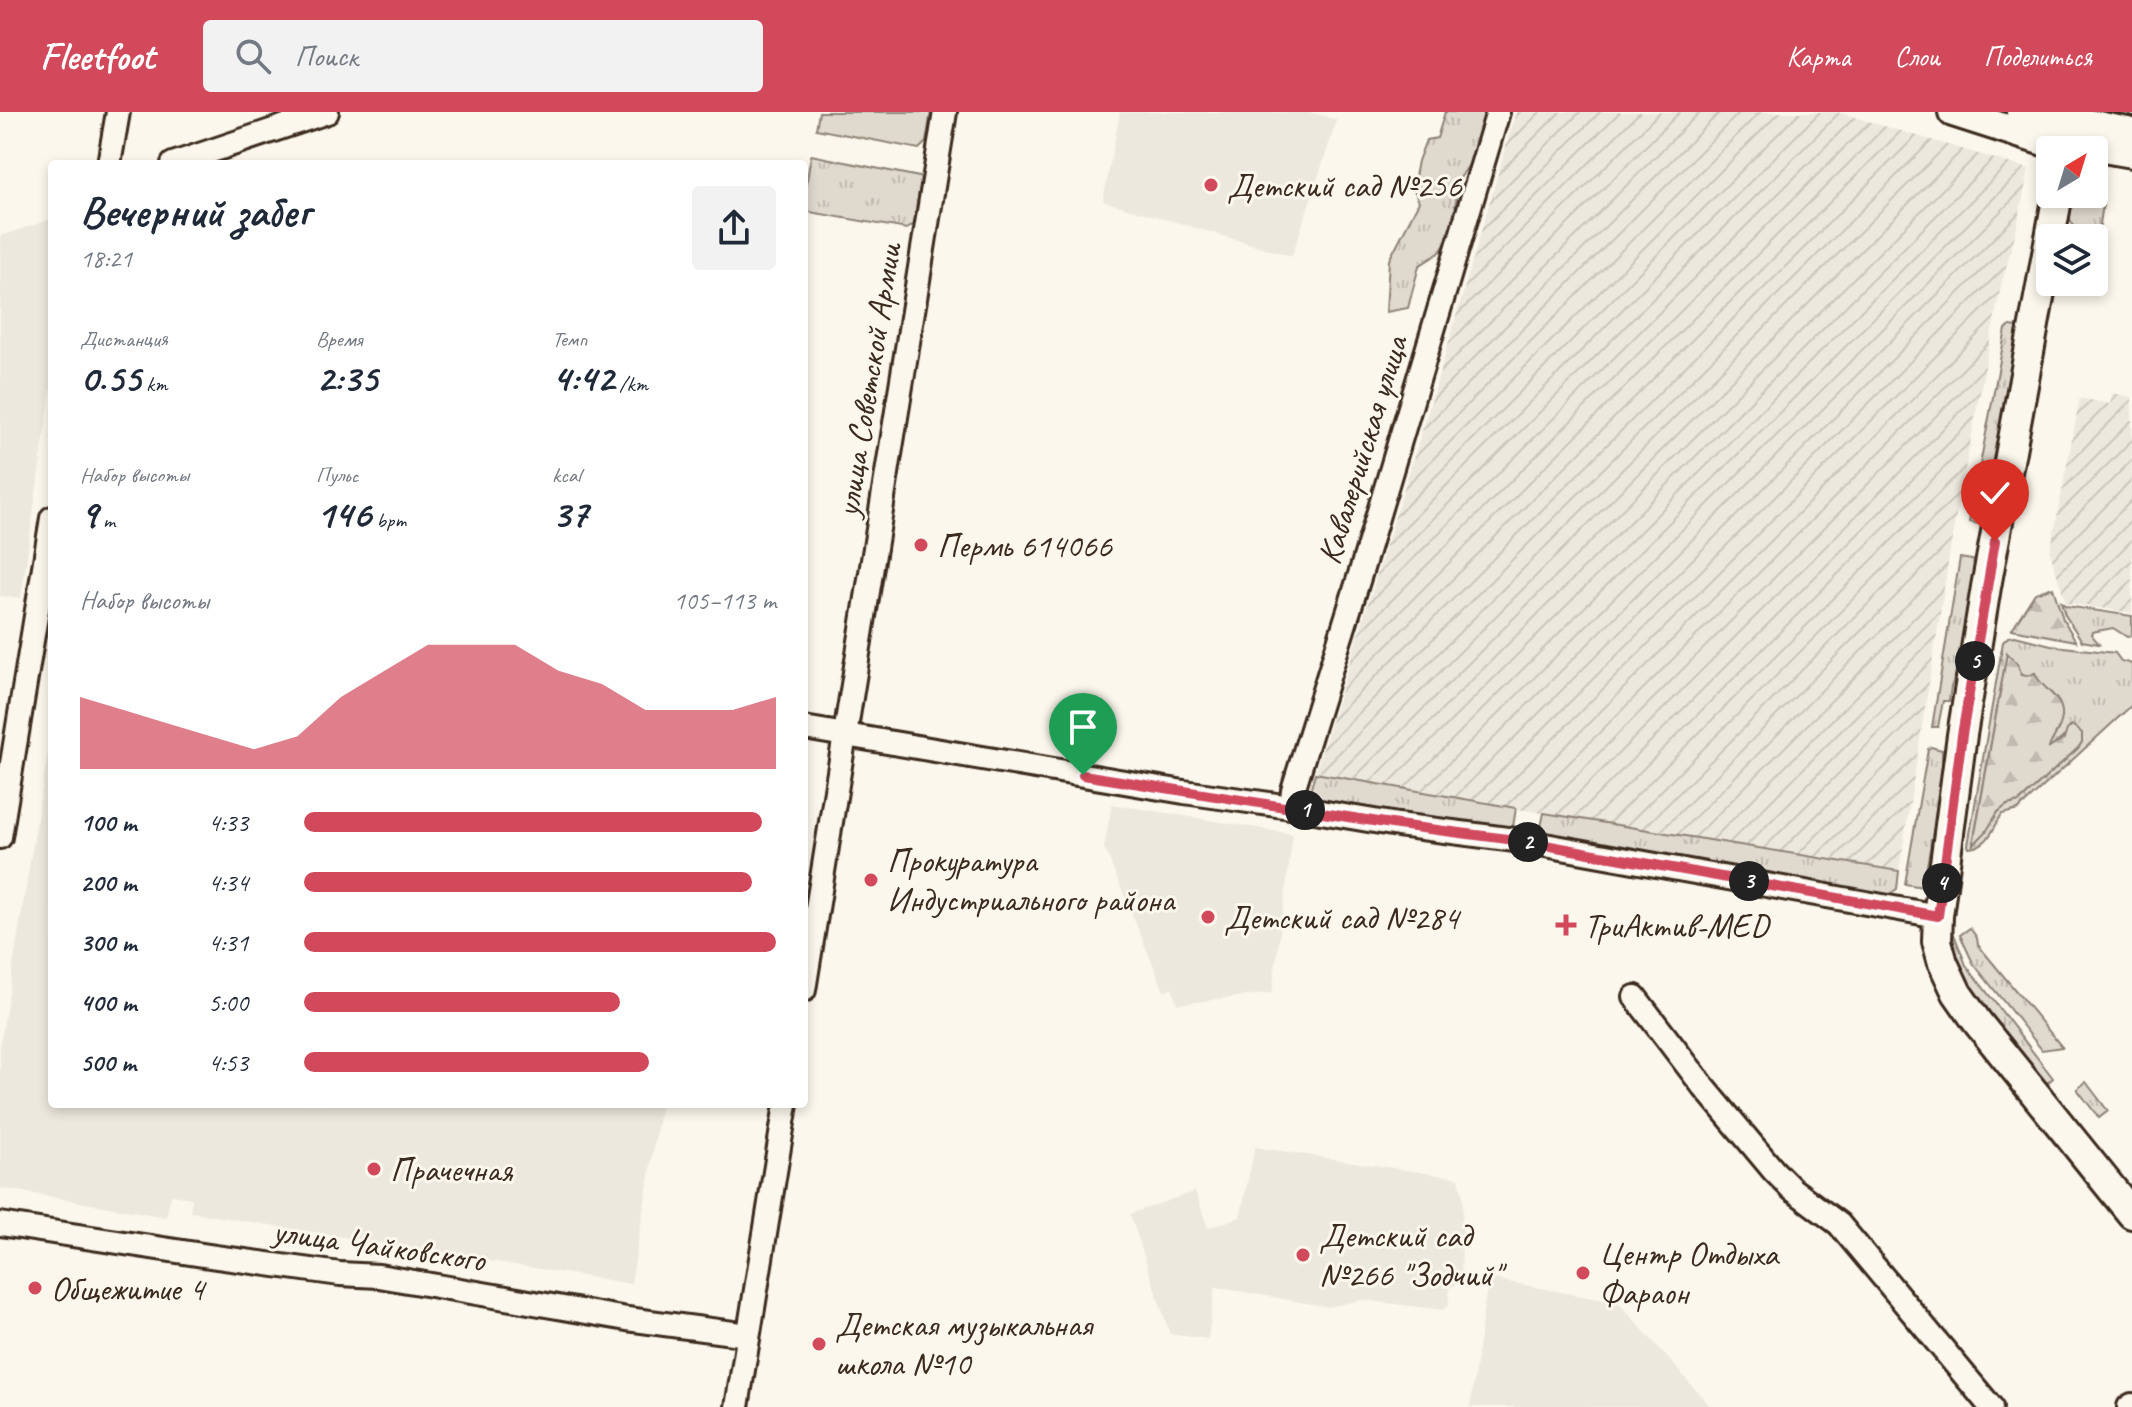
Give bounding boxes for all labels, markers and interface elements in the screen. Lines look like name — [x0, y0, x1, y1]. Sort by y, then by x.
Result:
search box — [203, 20, 763, 92]
text: Fleetfoot — [40, 33, 155, 80]
icon: search — [231, 34, 275, 78]
text: Поиск — [295, 37, 358, 75]
text: Карта — [1787, 39, 1851, 74]
text: Слои — [1895, 39, 1940, 74]
text: Поделиться — [1984, 39, 2092, 74]
north arrow — [2036, 136, 2108, 208]
map controls — [2036, 136, 2108, 296]
place label: Детский сад №256 — [1227, 164, 1463, 207]
marker: Детский сад №256 — [1202, 176, 1220, 194]
text: Вечерний забег — [80, 184, 310, 239]
button: share — [692, 186, 776, 270]
button: layers — [2036, 224, 2108, 296]
street label: улица Советской Армии — [825, 238, 911, 522]
text: 18:21 — [80, 242, 132, 275]
text: Дистанция — [80, 325, 168, 353]
text: Время — [316, 325, 362, 353]
text: Темп — [552, 325, 587, 353]
street label: Кавалерийская улица — [1307, 329, 1418, 569]
text: 0.55 — [80, 353, 141, 403]
text: 2:35 — [316, 353, 377, 403]
text: 4:42 — [552, 353, 614, 403]
text: km — [141, 370, 167, 398]
text: /km — [614, 370, 648, 398]
pin — [1961, 459, 2029, 541]
text: Набор высоты — [80, 461, 189, 489]
text: Пульс — [316, 461, 358, 489]
text: kcal — [552, 461, 581, 489]
icon: check — [1973, 471, 2017, 515]
text: 9 — [80, 489, 98, 539]
text: 146 — [316, 489, 371, 539]
text: 37 — [552, 489, 588, 539]
text: m — [98, 506, 115, 534]
text: bpm — [371, 506, 406, 534]
place label: Пермь 614066 — [937, 524, 1113, 567]
marker: Пермь 614066 — [912, 536, 930, 554]
text: Набор высоты — [80, 584, 209, 617]
text: 105–113 m — [673, 584, 776, 617]
pin: 5 — [1955, 641, 1995, 681]
text: 5 — [1970, 647, 1980, 675]
pin — [1049, 693, 1117, 775]
icon: arrive — [1061, 705, 1105, 749]
pin: 1 — [1285, 790, 1325, 830]
text: 1 — [1300, 796, 1310, 824]
text: 100 m — [80, 806, 136, 839]
text: 4:33 — [208, 806, 248, 839]
pin: 2 — [1508, 822, 1548, 862]
text: 2 — [1523, 828, 1533, 856]
place label: Прокуратура Индустриального района — [887, 839, 1177, 921]
pin: 3 — [1729, 861, 1769, 901]
pin: 4 — [1922, 863, 1962, 903]
text: 200 m — [80, 866, 136, 899]
text: 4:34 — [208, 866, 248, 899]
text: 3 — [1744, 867, 1754, 895]
text: 4 — [1937, 869, 1947, 897]
marker: Прокуратура Индустриального района — [862, 871, 880, 889]
place label: Детский сад №284 — [1224, 896, 1462, 939]
place label: ТриАктив-MED — [1584, 904, 1771, 947]
marker: Детский сад №284 — [1199, 908, 1217, 926]
marker: ТриАктив-MED — [1555, 914, 1577, 936]
text: 300 m — [80, 926, 136, 959]
text: 4:31 — [208, 926, 248, 959]
text: 400 m — [80, 986, 136, 1019]
text: 5:00 — [208, 986, 248, 1019]
text: 500 m — [80, 1046, 136, 1079]
text: 4:53 — [208, 1046, 248, 1079]
place label: Прачечная — [390, 1148, 514, 1191]
marker: Прачечная — [365, 1160, 383, 1178]
street label: улица Чайковского — [268, 1209, 490, 1281]
place label: Детский сад №266 "Зодчий" — [1319, 1214, 1508, 1296]
place label: Центр Отдыха Фараон — [1599, 1232, 1780, 1314]
marker: Детский сад №266 "Зодчий" — [1294, 1246, 1312, 1264]
marker: Центр Отдыха Фараон — [1574, 1264, 1592, 1282]
place label: Общежитие 4 — [51, 1267, 208, 1310]
marker: Общежитие 4 — [26, 1279, 44, 1297]
place label: Детская музыкальная школа №10 — [835, 1303, 1094, 1385]
marker: Детская музыкальная школа №10 — [810, 1335, 828, 1353]

